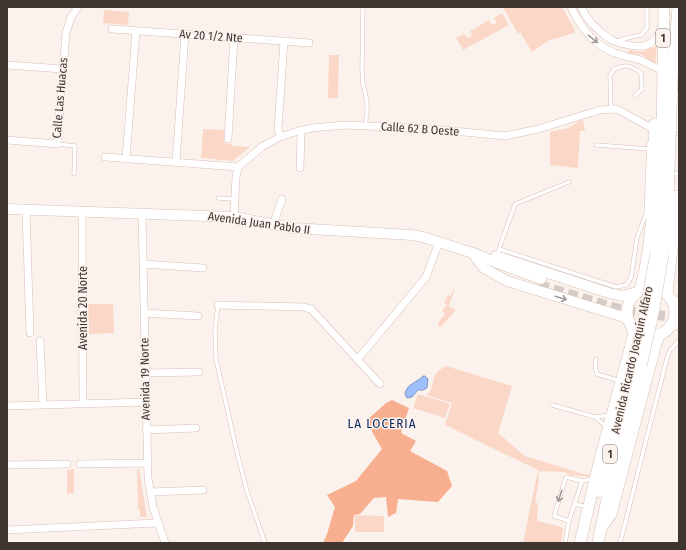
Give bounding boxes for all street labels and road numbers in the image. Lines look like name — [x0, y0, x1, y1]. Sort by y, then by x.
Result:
street label: Av 20 1/2 Nte — [179, 27, 243, 45]
road number: 1 — [656, 29, 670, 47]
street label: Calle Las Huacas — [49, 57, 71, 139]
street label: Calle 62 B Oeste — [380, 119, 460, 139]
street label: Avenida Juan Pablo II — [207, 209, 311, 237]
street label: Avenida 20 Norte — [76, 266, 90, 350]
street label: Avenida Ricardo Joaquín Alfaro — [608, 285, 656, 435]
street label: Avenida 19 Norte — [137, 337, 153, 421]
road number: 1 — [603, 445, 617, 463]

